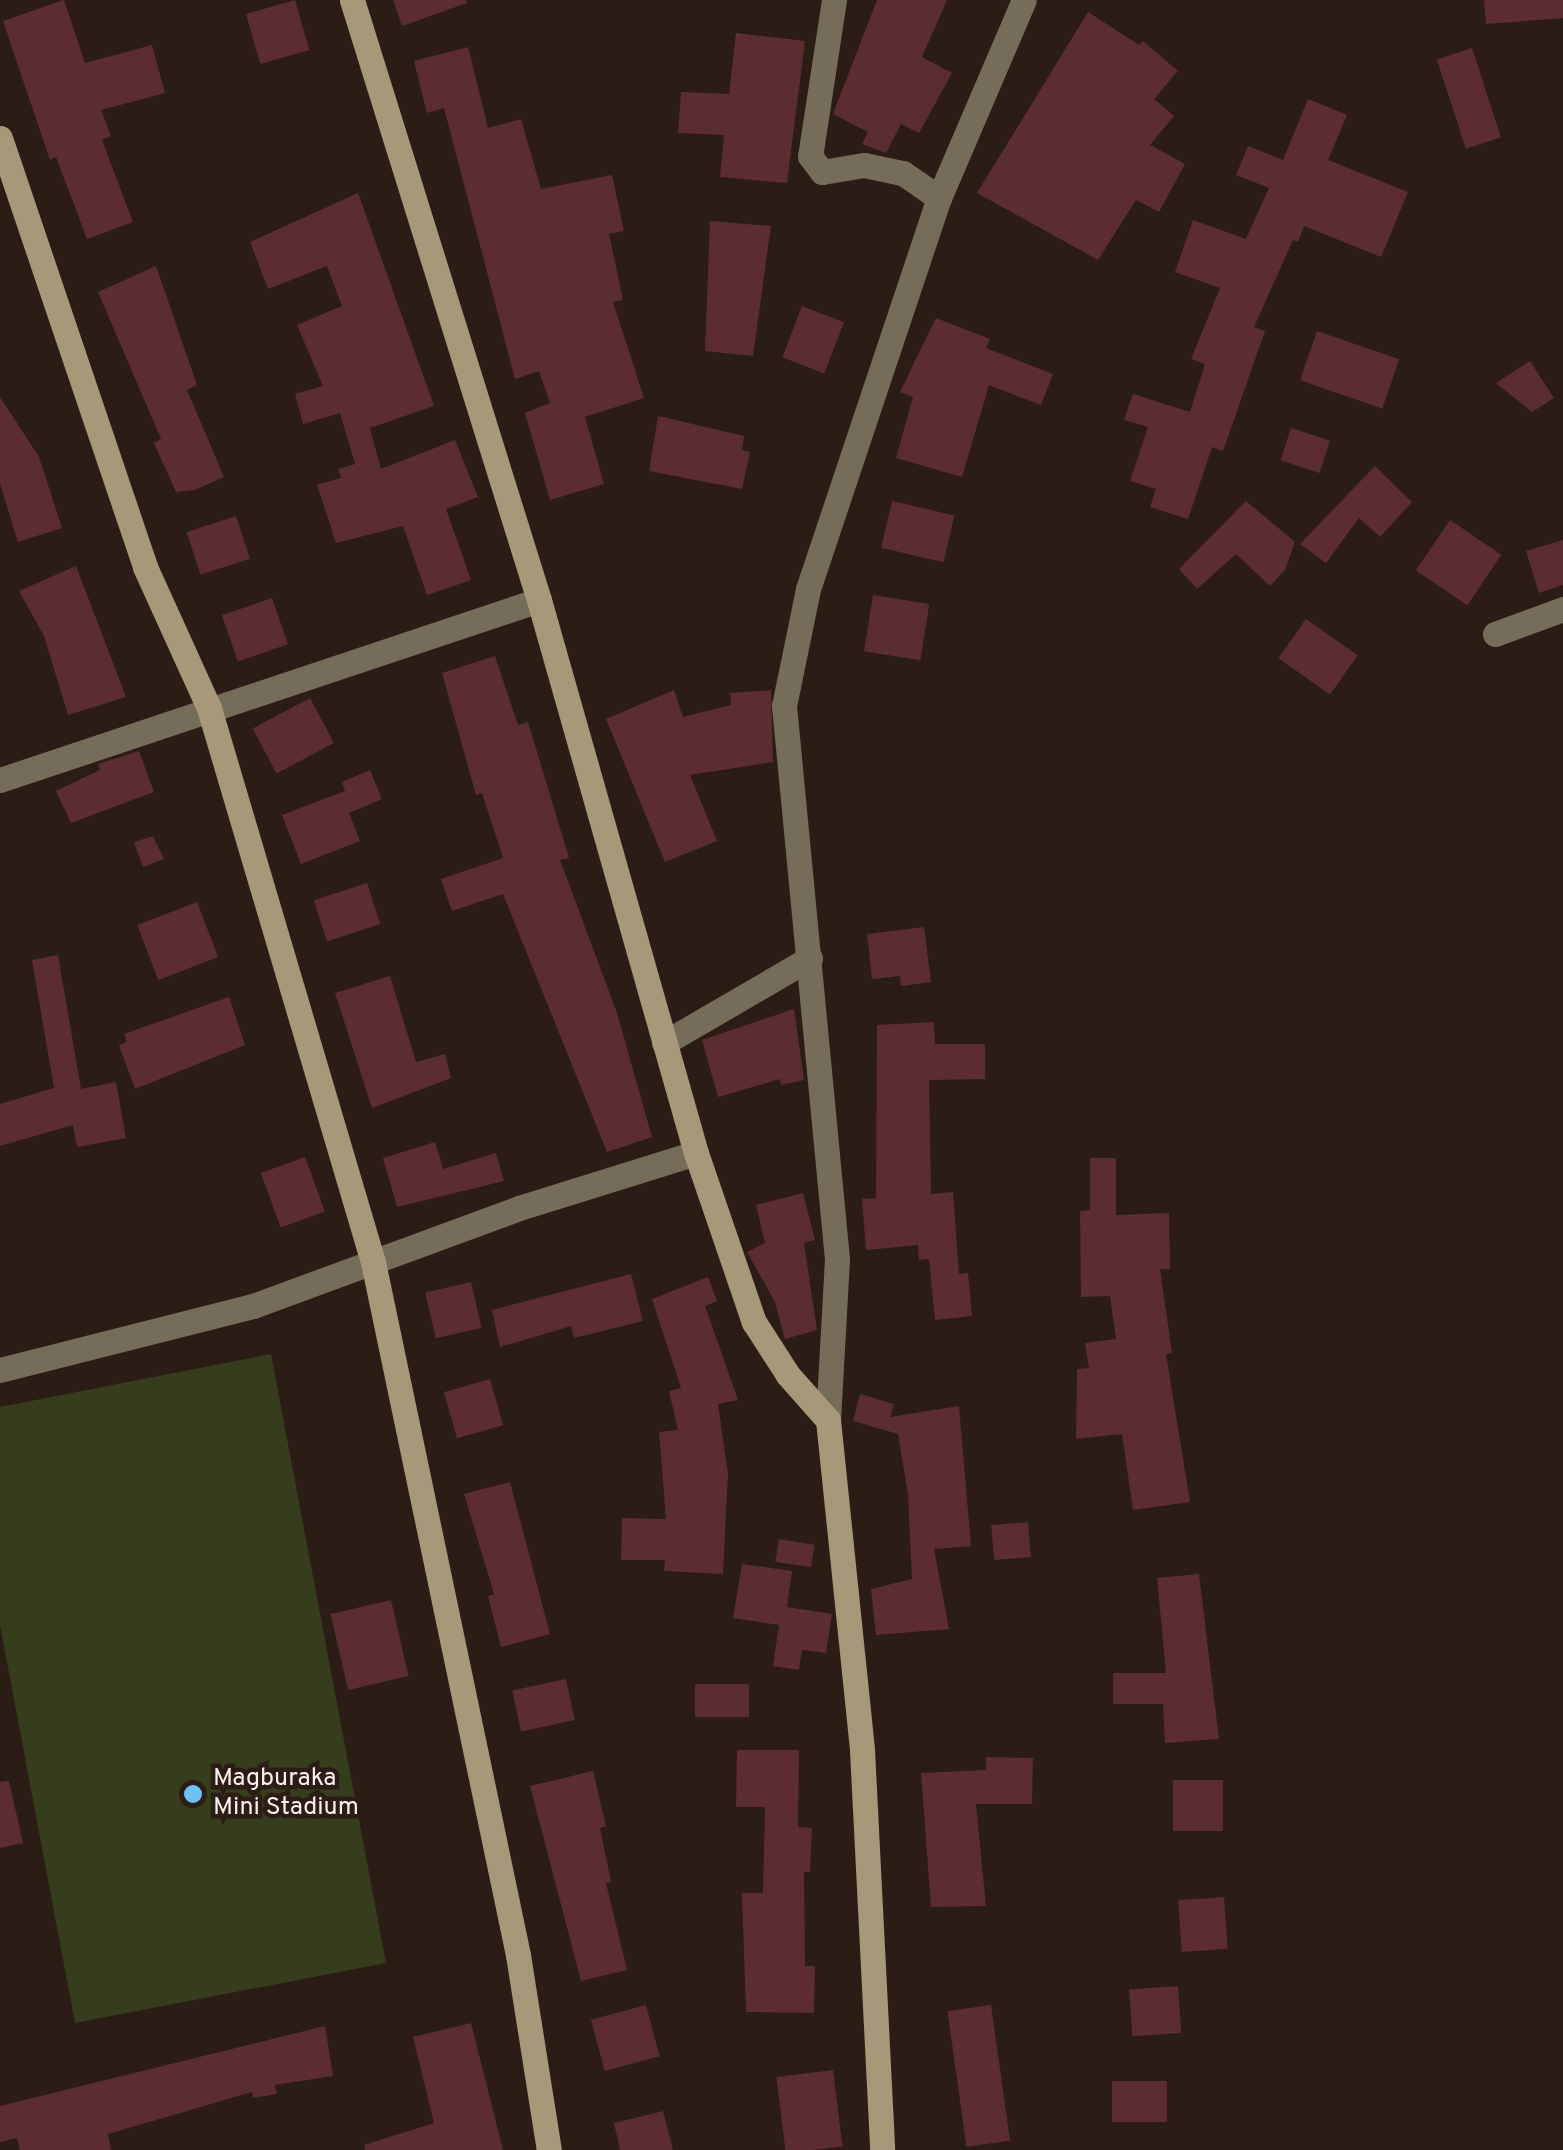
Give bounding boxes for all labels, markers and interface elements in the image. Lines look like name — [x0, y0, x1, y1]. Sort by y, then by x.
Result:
place label: Magburaka Mini Stadium — [213, 1765, 359, 1824]
marker: Magburaka Mini Stadium — [182, 1783, 204, 1805]

